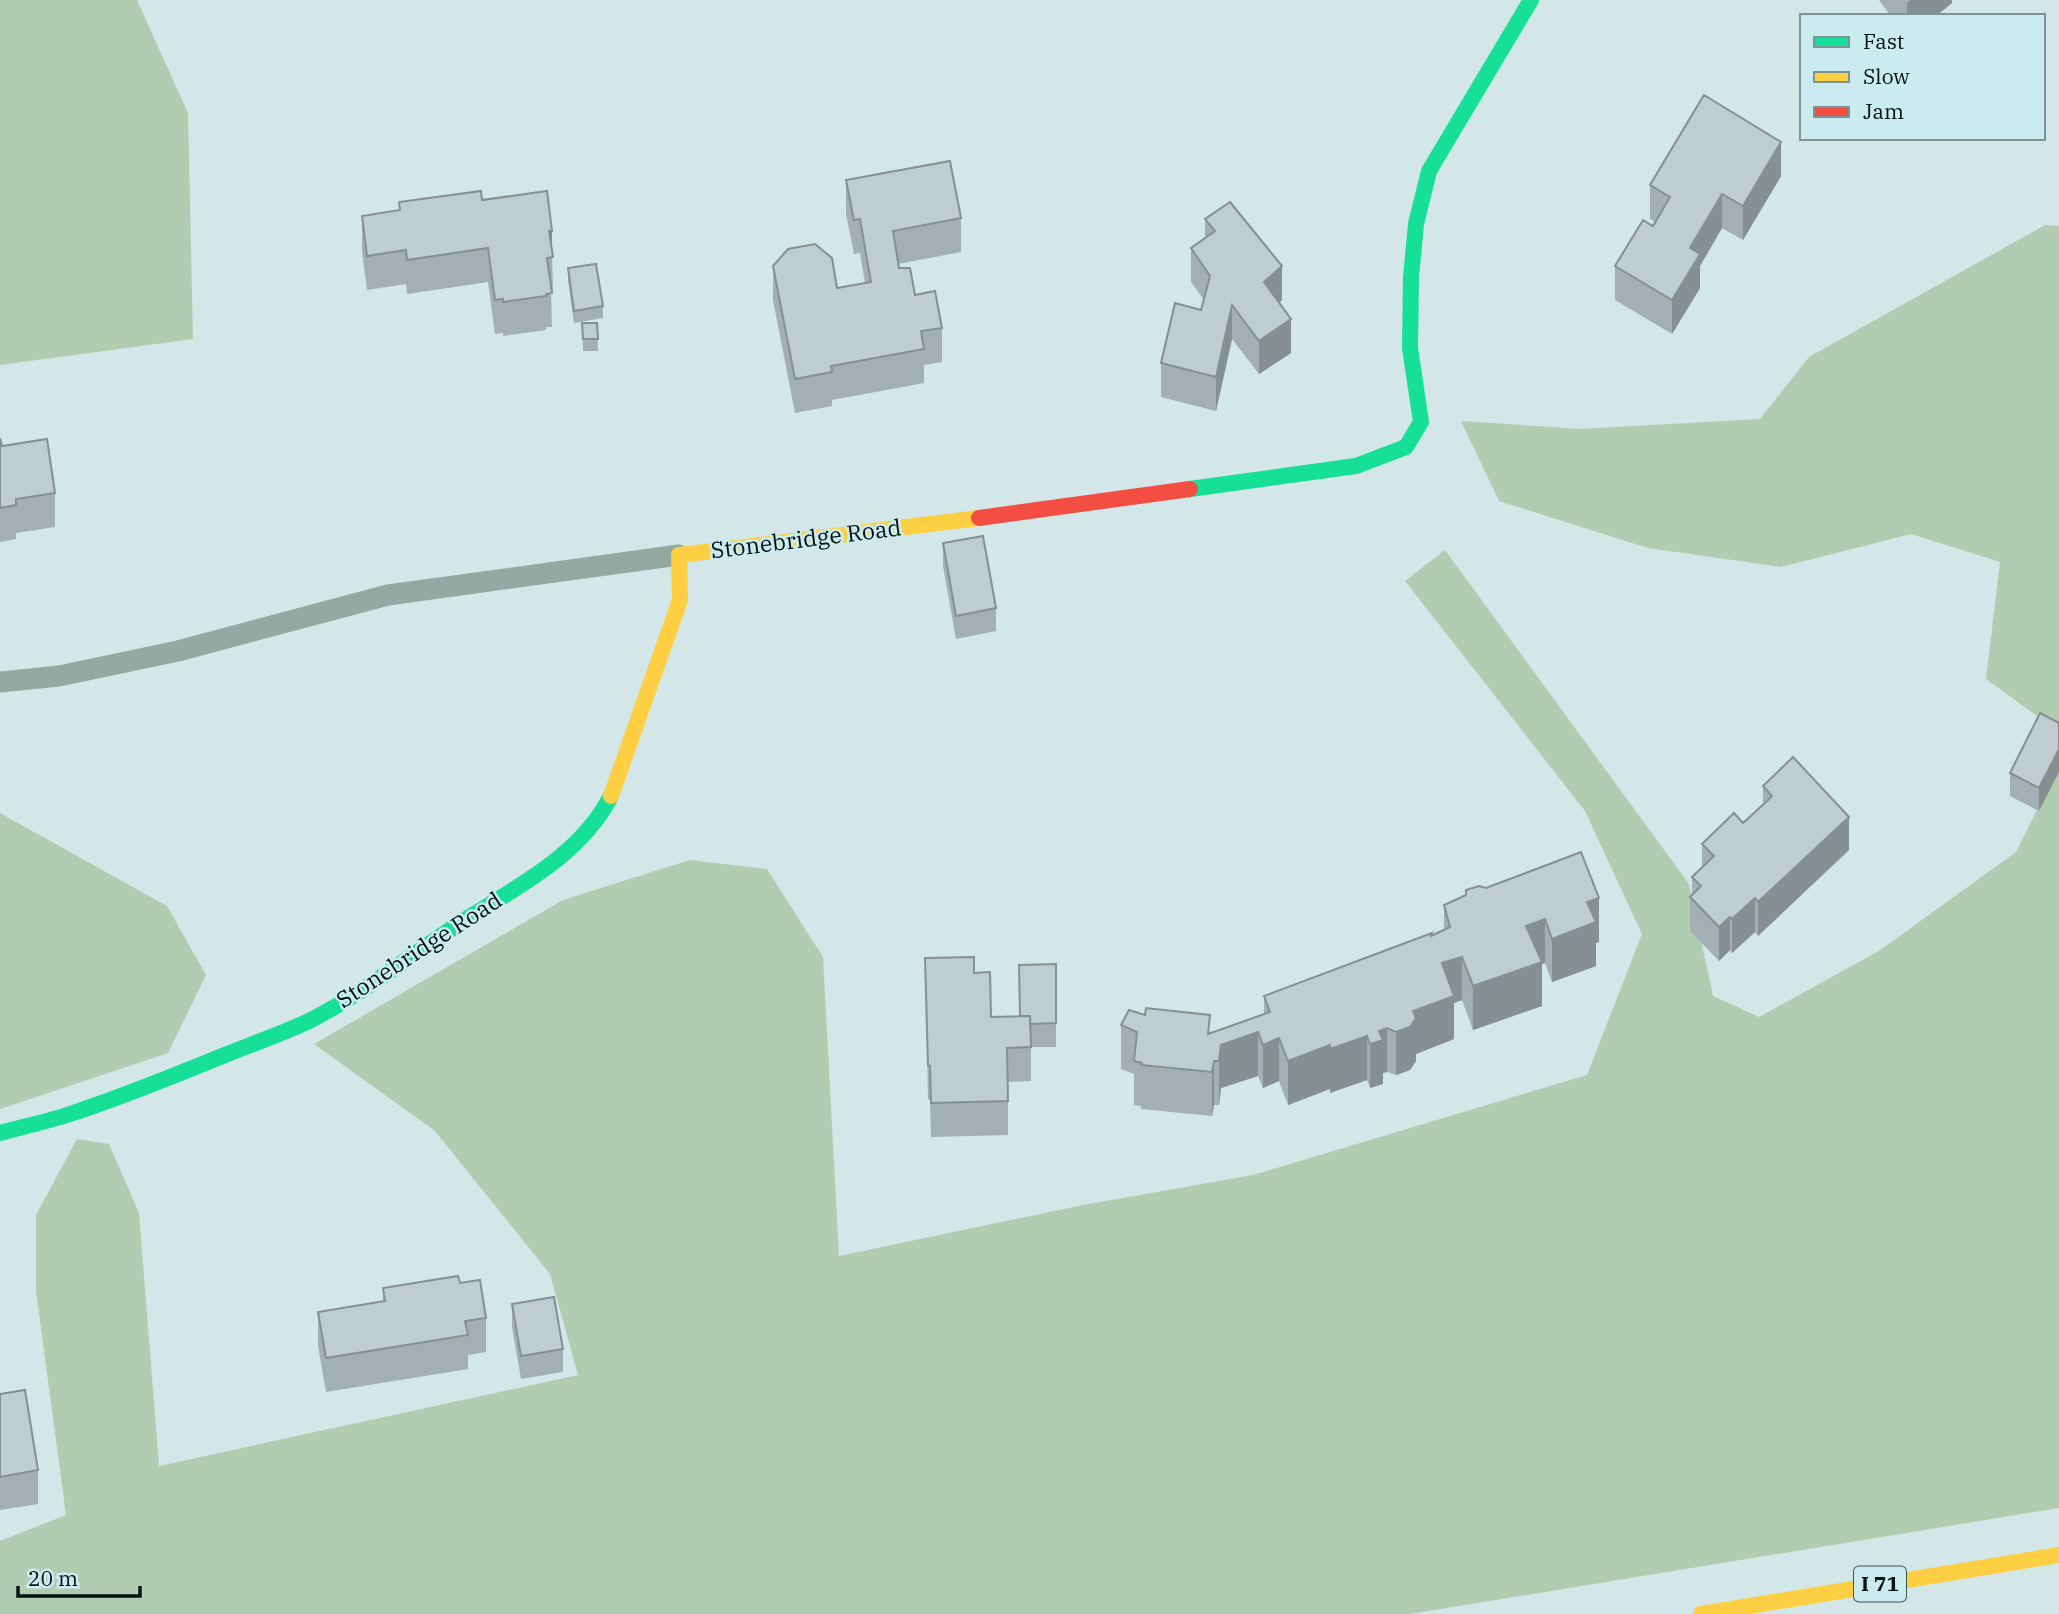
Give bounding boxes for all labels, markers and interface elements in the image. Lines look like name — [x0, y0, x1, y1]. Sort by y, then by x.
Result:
legend — [1800, 14, 2045, 140]
text: Fast — [1863, 27, 1904, 55]
text: Slow — [1863, 62, 1910, 90]
text: Jam — [1863, 97, 1904, 125]
street label: Stonebridge Road — [709, 511, 903, 565]
street label: Stonebridge Road — [330, 884, 507, 1014]
scale bar — [18, 1554, 140, 1598]
text: 20 m — [28, 1564, 78, 1592]
road number: I 71 — [1854, 1566, 1906, 1602]

